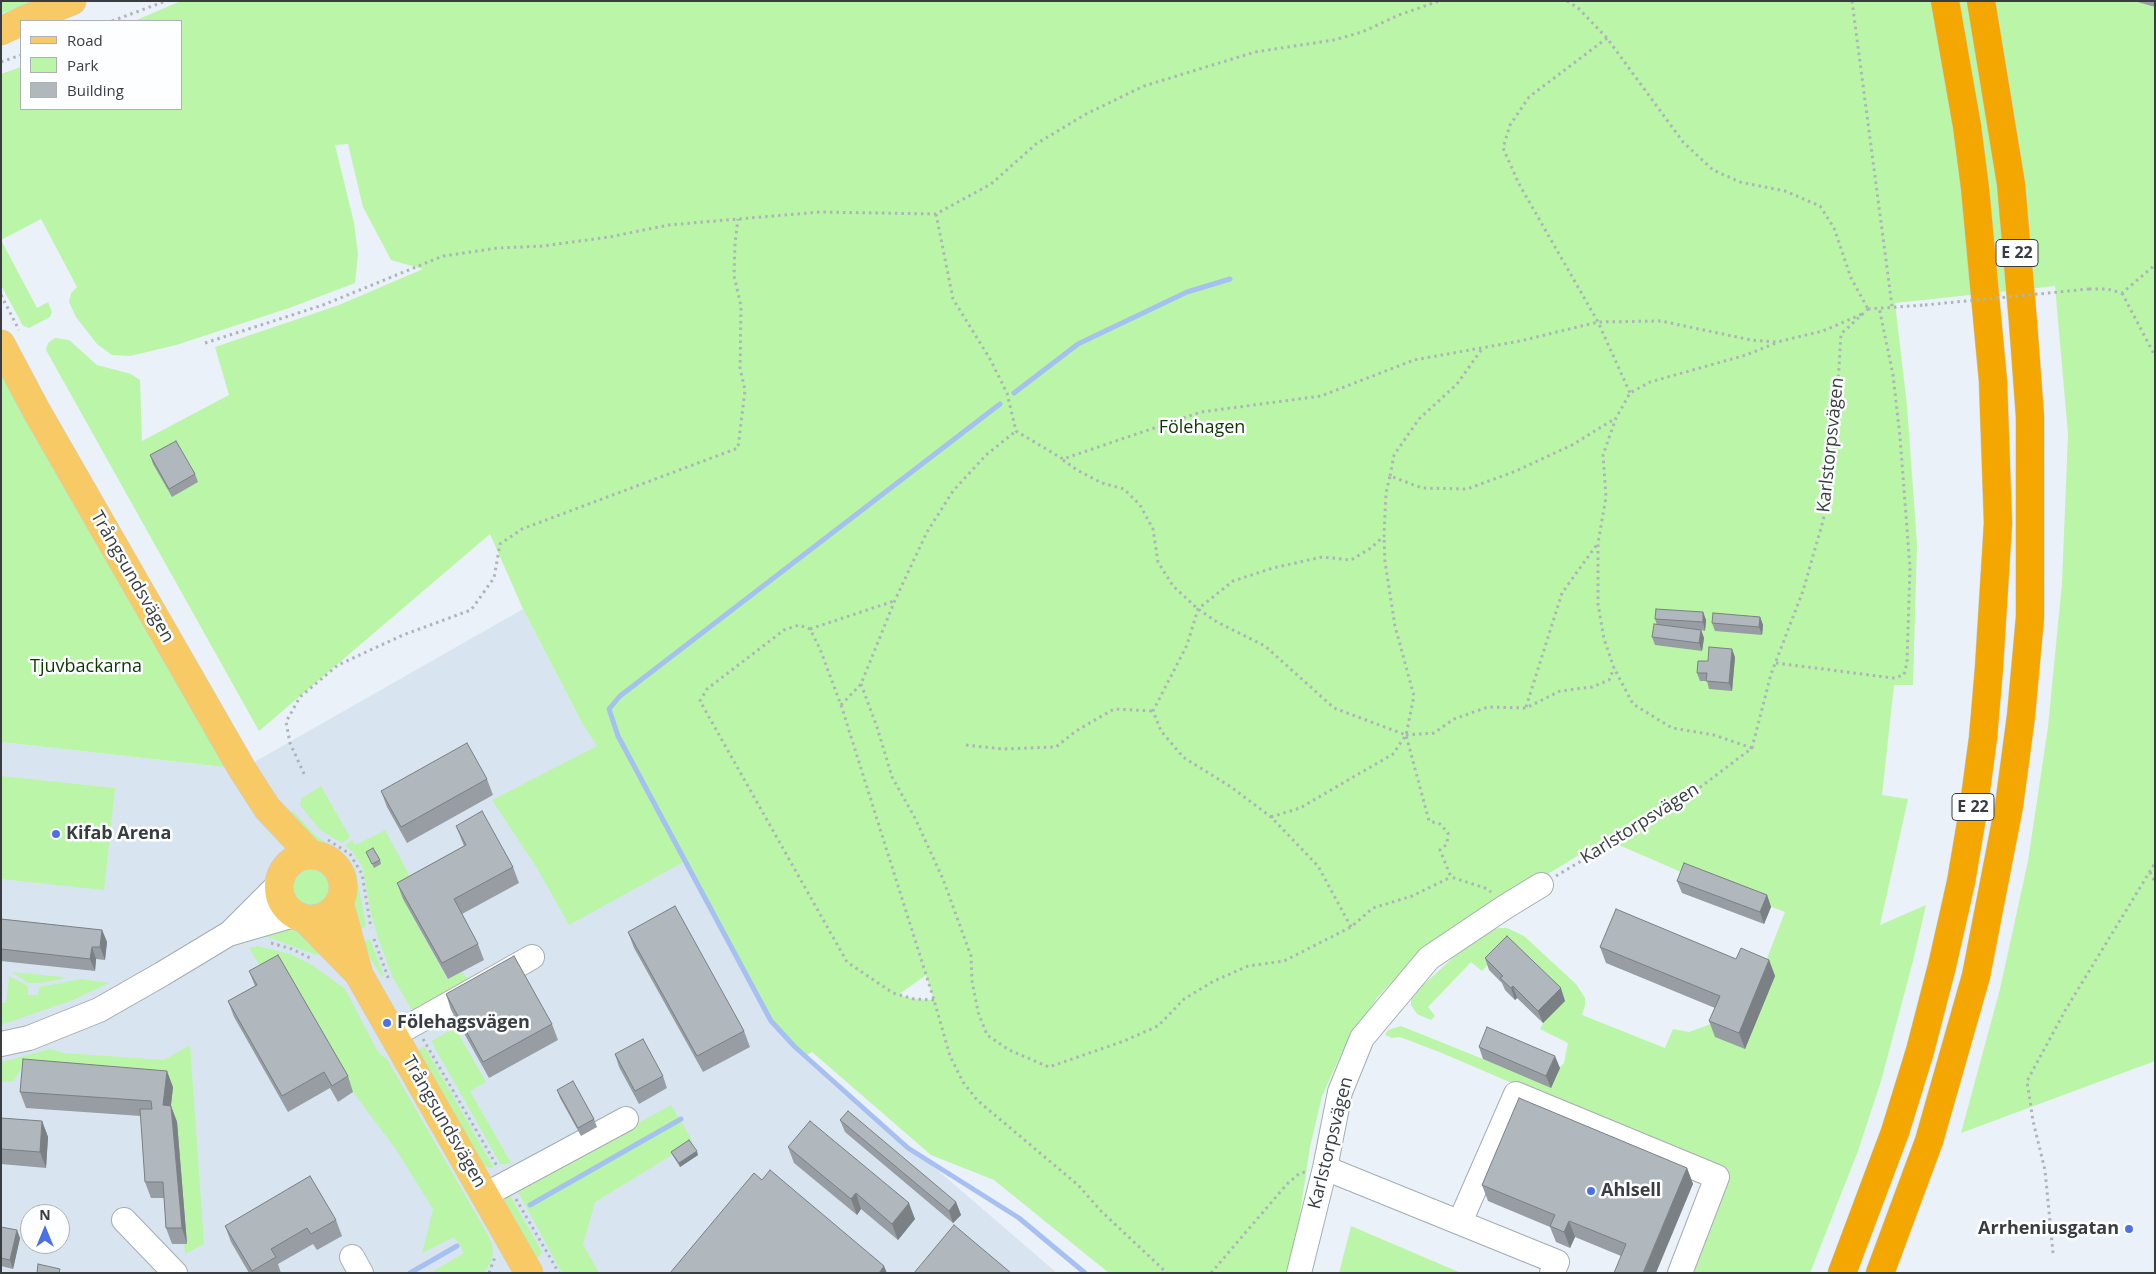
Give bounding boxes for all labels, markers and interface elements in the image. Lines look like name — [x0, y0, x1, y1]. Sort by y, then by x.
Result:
legend — [20, 20, 182, 110]
text: Road — [67, 30, 103, 50]
text: Park — [67, 55, 98, 75]
text: Building — [67, 80, 124, 100]
road number: E 22 — [1996, 240, 2038, 266]
street label: Karlstorpsvägen — [1813, 376, 1849, 514]
park label: Fölehagen — [1159, 417, 1245, 439]
street label: Trångsundsvägen — [86, 507, 178, 647]
park label: Tjuvbackarna — [30, 656, 142, 678]
street label: Karlstorpsvägen — [1577, 779, 1703, 869]
road number: E 22 — [1952, 794, 1994, 820]
place label: Kifab Arena — [66, 823, 171, 845]
marker: Kifab Arena — [50, 828, 62, 840]
place label: Fölehagsvägen — [397, 1012, 530, 1034]
marker: Fölehagsvägen — [381, 1017, 393, 1029]
street label: Trångsundsvägen — [398, 1052, 490, 1192]
street label: Karlstorpsvägen — [1304, 1075, 1358, 1211]
place label: Ahlsell — [1601, 1180, 1661, 1202]
marker: Ahlsell — [1585, 1185, 1597, 1197]
north arrow — [20, 1204, 70, 1254]
text: N — [39, 1205, 51, 1224]
place label: Arrheniusgatan — [1978, 1218, 2119, 1240]
marker: Arrheniusgatan — [2123, 1223, 2135, 1235]

